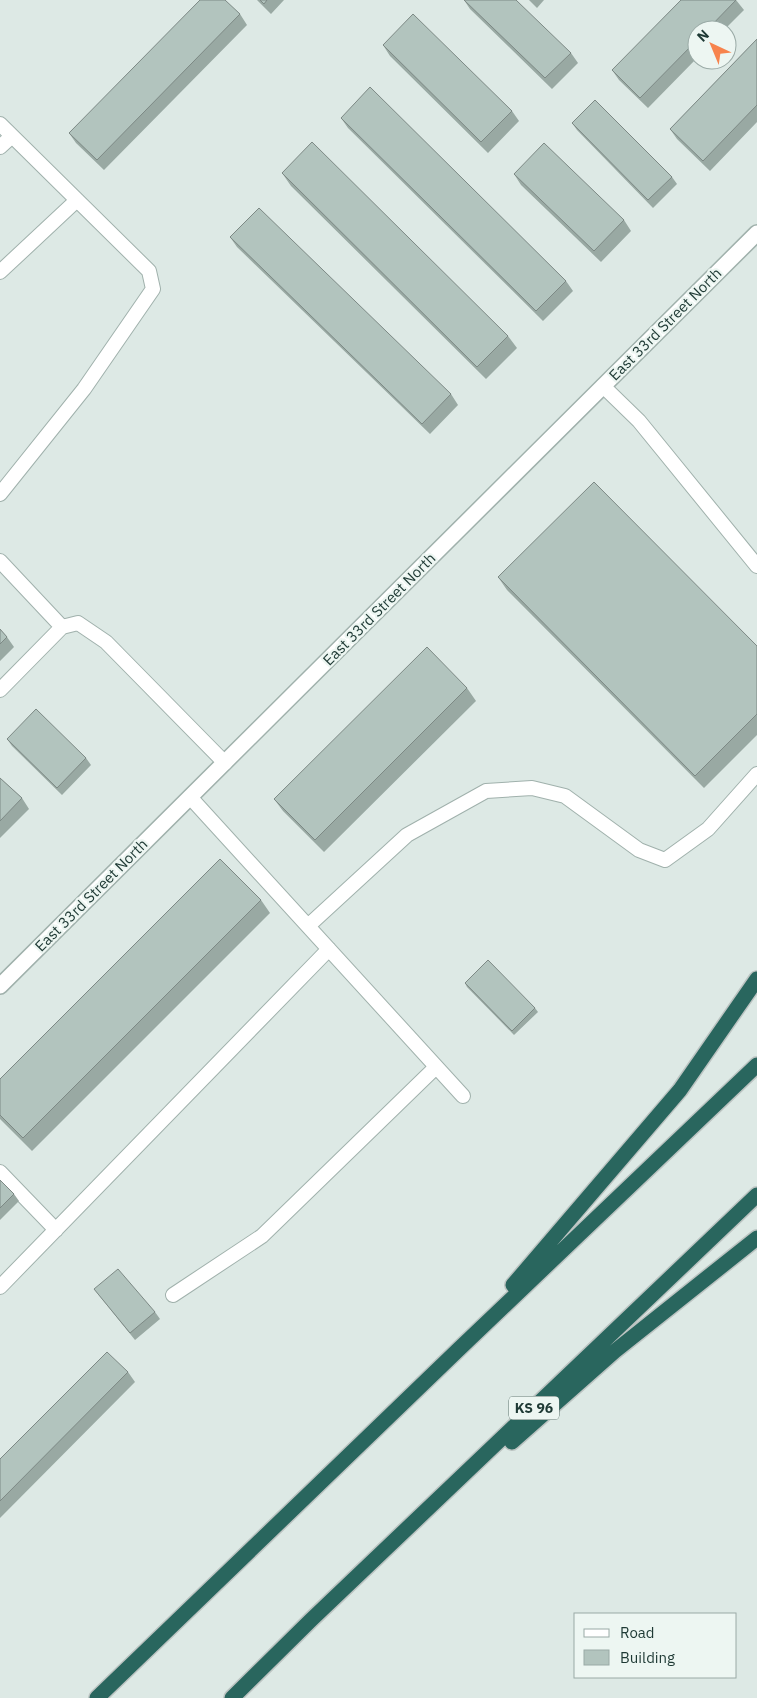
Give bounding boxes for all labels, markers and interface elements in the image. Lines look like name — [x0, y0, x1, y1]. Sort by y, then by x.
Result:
north arrow — [687, 20, 737, 70]
text: N — [693, 26, 713, 46]
street label: East 33rd Street North — [605, 264, 725, 384]
street label: East 33rd Street North — [319, 549, 439, 669]
street label: East 33rd Street North — [31, 835, 151, 955]
road number: KS 96 — [509, 1396, 559, 1420]
legend — [574, 1613, 737, 1678]
text: Road — [620, 1623, 655, 1642]
text: Building — [620, 1648, 675, 1667]

